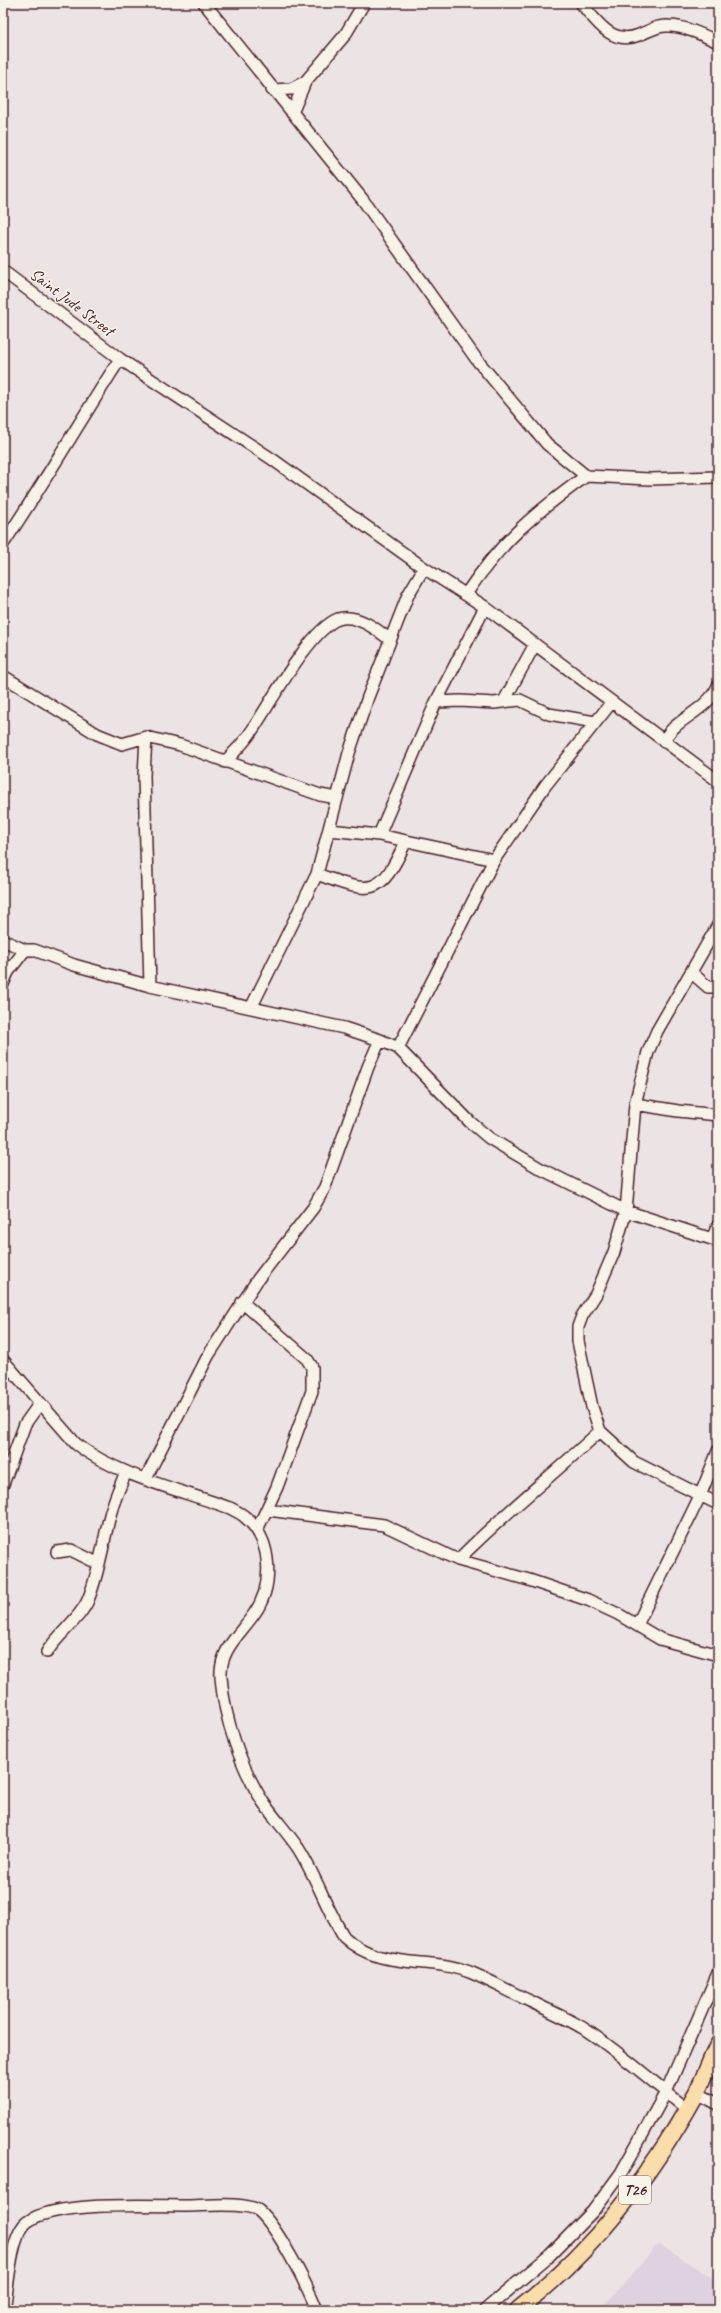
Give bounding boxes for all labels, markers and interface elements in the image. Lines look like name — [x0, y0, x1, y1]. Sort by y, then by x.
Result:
street label: Saint Jude Street — [26, 263, 120, 342]
road number: T26 — [619, 2176, 651, 2204]

